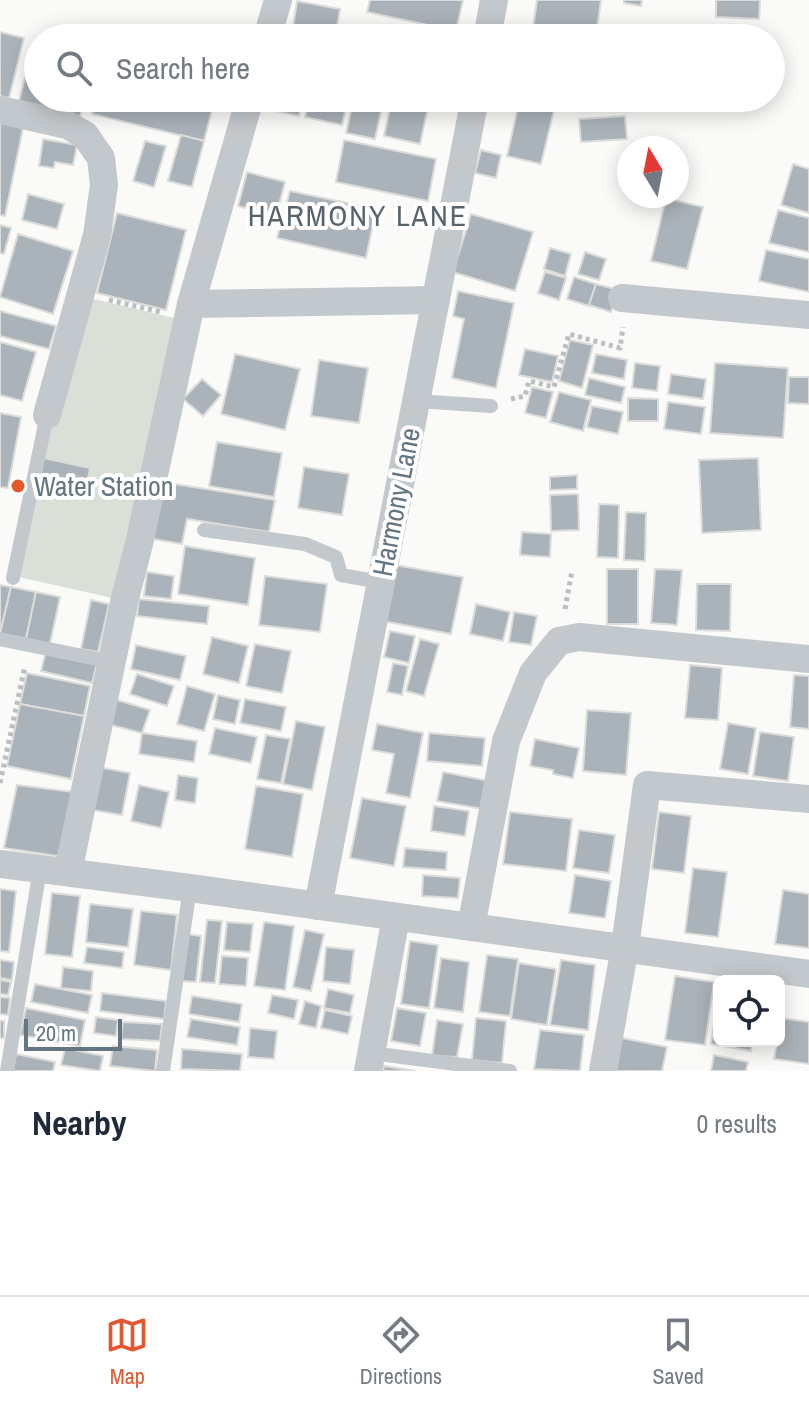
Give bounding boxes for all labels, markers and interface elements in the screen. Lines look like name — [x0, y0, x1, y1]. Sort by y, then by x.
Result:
search box — [24, 24, 785, 112]
icon: search — [52, 46, 96, 90]
text: Search here — [116, 48, 250, 88]
north arrow — [617, 136, 689, 208]
district label: HARMONY LANE — [248, 195, 468, 235]
street label: Harmony Lane — [363, 424, 429, 580]
place label: Water Station — [34, 467, 174, 505]
marker: Water Station — [9, 477, 27, 495]
map controls — [713, 975, 785, 1047]
button: locate — [713, 975, 785, 1047]
scale bar — [24, 1015, 122, 1051]
text: 20 m — [36, 1018, 76, 1048]
text: Nearby — [32, 1100, 127, 1146]
text: 0 results — [696, 1106, 777, 1141]
tab: Map — [105, 1313, 149, 1391]
tab: Directions — [360, 1313, 442, 1391]
tab: Saved — [653, 1313, 704, 1391]

